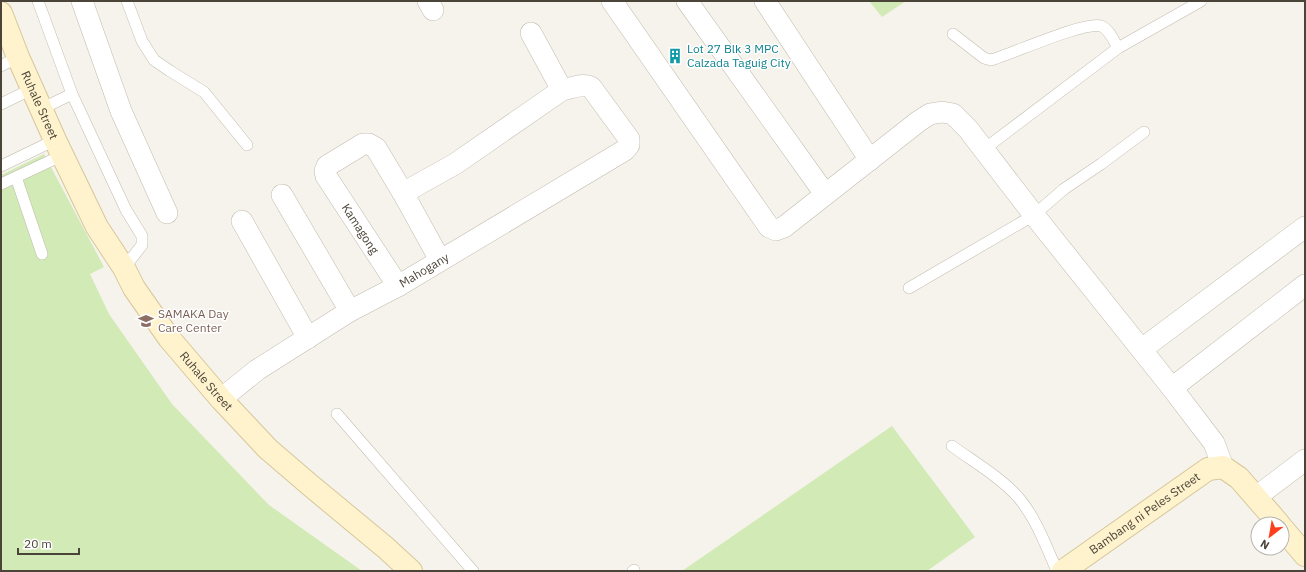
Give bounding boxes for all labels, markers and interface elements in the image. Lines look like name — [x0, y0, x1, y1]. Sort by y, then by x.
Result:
place label: Lot 27 Blk 3 MPC Calzada Taguig City — [687, 41, 791, 70]
building icon: Lot 27 Blk 3 MPC Calzada Taguig City — [666, 47, 684, 65]
street label: Ruhale Street — [18, 68, 62, 142]
street label: Kamagong — [339, 201, 383, 257]
street label: Mahogany — [396, 249, 451, 291]
place label: SAMAKA Day Care Center — [158, 306, 229, 335]
school or university icon: SAMAKA Day Care Center — [137, 312, 155, 330]
street label: Ruhale Street — [177, 348, 236, 414]
street label: Bambang ni Peles Street — [1086, 469, 1203, 557]
north arrow — [1250, 516, 1290, 556]
scale bar — [18, 530, 79, 556]
text: 20 m — [24, 536, 52, 551]
text: N — [1258, 537, 1272, 553]

